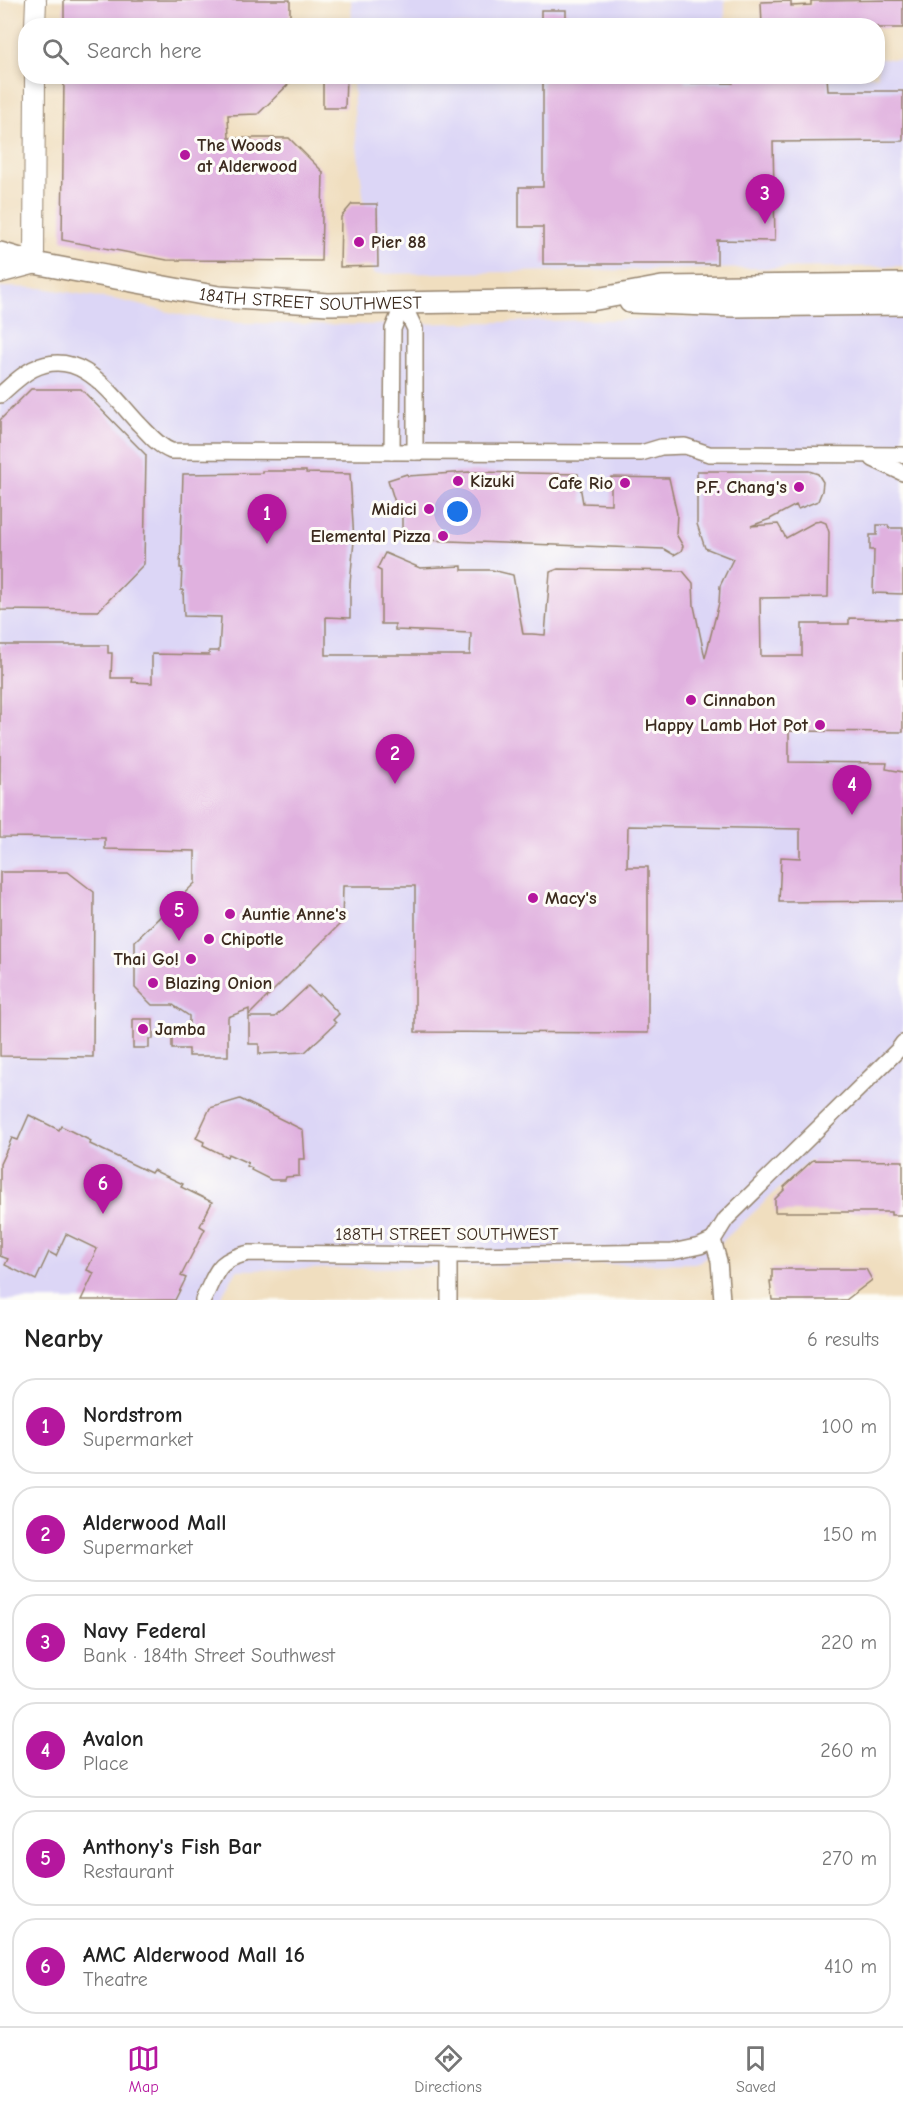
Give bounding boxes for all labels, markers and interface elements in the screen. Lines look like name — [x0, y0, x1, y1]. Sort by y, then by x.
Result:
search box — [18, 18, 885, 84]
icon: search — [39, 35, 72, 68]
text: Search here — [87, 38, 202, 64]
place label: The Woods at Alderwood — [197, 135, 297, 177]
marker: The Woods at Alderwood — [178, 148, 192, 162]
pin: 3 — [746, 174, 784, 224]
place label: Pier 88 — [371, 232, 426, 253]
marker: Pier 88 — [352, 235, 366, 249]
street label: 184TH STREET SOUTHWEST — [197, 284, 422, 315]
place label: Kizuki — [470, 471, 515, 492]
place label: Cafe Rio — [548, 473, 613, 494]
marker: Kizuki — [451, 474, 465, 488]
marker: Cafe Rio — [618, 476, 632, 490]
place label: P.F. Chang's — [696, 477, 787, 498]
marker: P.F. Chang's — [792, 480, 806, 494]
pin: 1 — [248, 494, 286, 544]
your location — [443, 497, 472, 526]
place label: Midici — [372, 499, 417, 520]
marker: Midici — [422, 502, 436, 516]
place label: Elemental Pizza — [310, 526, 431, 547]
marker: Elemental Pizza — [436, 529, 450, 543]
place label: Cinnabon — [703, 690, 775, 711]
marker: Cinnabon — [684, 693, 698, 707]
place label: Happy Lamb Hot Pot — [645, 715, 809, 736]
marker: Happy Lamb Hot Pot — [813, 718, 827, 732]
pin: 2 — [376, 734, 414, 784]
pin: 4 — [832, 766, 872, 815]
place label: Macy's — [545, 888, 597, 909]
marker: Macy's — [526, 891, 540, 905]
pin: 5 — [160, 892, 198, 941]
place label: Auntie Anne's — [242, 904, 347, 925]
marker: Auntie Anne's — [223, 907, 237, 921]
place label: Chipotle — [221, 929, 283, 950]
marker: Chipotle — [202, 932, 216, 946]
place label: Thai Go! — [113, 949, 179, 970]
marker: Thai Go! — [184, 952, 198, 966]
place label: Blazing Onion — [165, 973, 272, 994]
marker: Blazing Onion — [146, 976, 160, 990]
place label: Jamba — [155, 1019, 206, 1040]
marker: Jamba — [136, 1022, 150, 1036]
pin: 6 — [84, 1164, 122, 1214]
street label: 188TH STREET SOUTHWEST — [335, 1224, 559, 1245]
text: Nearby — [24, 1324, 103, 1354]
text: 6 results — [807, 1328, 879, 1351]
text: Nordstrom — [83, 1402, 182, 1428]
text: 1 — [42, 1415, 49, 1438]
text: 100 m — [822, 1415, 877, 1438]
text: Supermarket — [83, 1428, 193, 1451]
text: Alderwood Mall — [83, 1510, 227, 1536]
text: 2 — [41, 1523, 50, 1546]
text: 150 m — [823, 1523, 877, 1546]
text: Supermarket — [83, 1536, 193, 1559]
text: Navy Federal — [83, 1618, 206, 1644]
text: 3 — [41, 1631, 50, 1654]
text: 220 m — [821, 1631, 877, 1654]
text: Bank · 184th Street Southwest — [83, 1644, 335, 1667]
text: Avalon — [83, 1726, 144, 1752]
text: 4 — [41, 1739, 50, 1762]
text: 260 m — [820, 1739, 877, 1762]
text: Place — [83, 1752, 129, 1775]
text: Anthony's Fish Bar — [83, 1834, 261, 1860]
text: 5 — [40, 1847, 51, 1870]
text: 270 m — [822, 1847, 877, 1870]
text: Restaurant — [83, 1860, 173, 1883]
text: AMC Alderwood Mall 16 — [83, 1942, 305, 1968]
text: 6 — [40, 1955, 51, 1978]
text: 410 m — [824, 1955, 877, 1978]
text: Theatre — [83, 1968, 148, 1991]
tab: Map — [127, 2042, 160, 2096]
tab: Directions — [414, 2042, 482, 2096]
tab: Saved — [736, 2042, 776, 2096]

